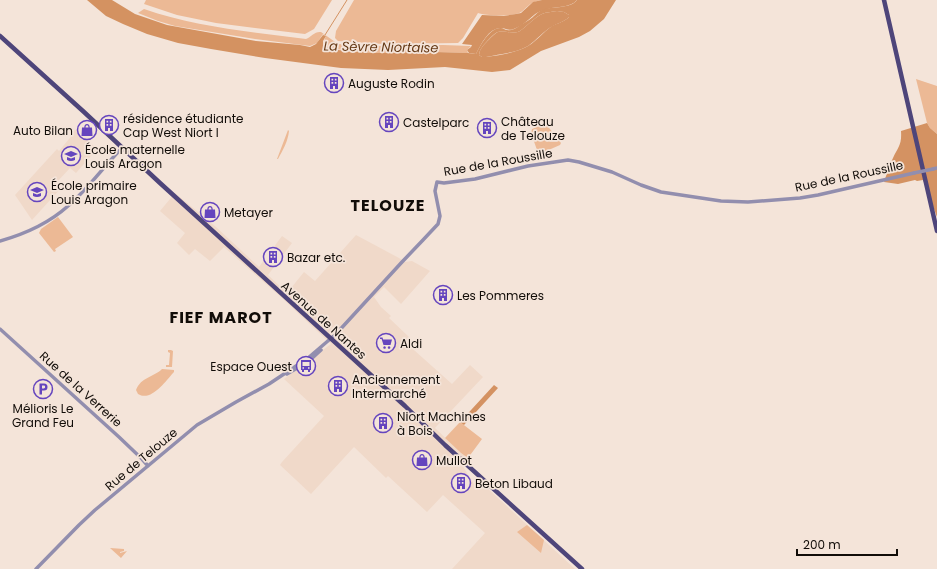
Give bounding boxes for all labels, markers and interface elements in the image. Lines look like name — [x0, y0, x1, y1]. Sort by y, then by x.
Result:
water label: La Sèvre Niortaise — [323, 36, 439, 58]
building icon: Auguste Rodin — [323, 72, 345, 94]
place label: Auguste Rodin — [348, 75, 435, 92]
place label: résidence étudiante Cap West Niort I — [123, 110, 243, 141]
building icon: Castelparc — [378, 111, 400, 133]
place label: Château de Telouze — [501, 113, 565, 144]
building icon: résidence étudiante Cap West Niort I — [98, 114, 120, 136]
place label: Castelparc — [403, 114, 469, 131]
building icon: Château de Telouze — [476, 117, 498, 139]
shop icon: Auto Bilan — [76, 119, 98, 141]
place label: Auto Bilan — [13, 122, 73, 139]
place label: École maternelle Louis Aragon — [85, 141, 185, 172]
street label: Rue de la Roussille — [442, 144, 554, 180]
school or university icon: École maternelle Louis Aragon — [60, 145, 82, 167]
street label: Rue de la Roussille — [793, 156, 905, 196]
place label: École primaire Louis Aragon — [51, 177, 137, 208]
school or university icon: École primaire Louis Aragon — [26, 181, 48, 203]
district label: TELOUZE — [351, 194, 425, 217]
shop icon: Metayer — [199, 201, 221, 223]
place label: Metayer — [224, 204, 273, 221]
building icon: Bazar etc. — [262, 246, 284, 268]
place label: Bazar etc. — [287, 249, 345, 266]
street label: Avenue de Nantes — [278, 277, 370, 363]
building icon: Les Pommeres — [432, 284, 454, 306]
place label: Les Pommeres — [457, 287, 544, 304]
district label: FIEF MAROT — [169, 306, 273, 329]
supermarket icon: Aldi — [375, 332, 397, 354]
place label: Aldi — [400, 335, 422, 352]
street label: Rue de la Verrerie — [36, 347, 126, 431]
bus stop icon: Espace Ouest — [295, 355, 317, 377]
place label: Espace Ouest — [210, 358, 292, 375]
place label: Anciennement Intermarché — [352, 371, 440, 402]
building icon: Anciennement Intermarché — [327, 375, 349, 397]
parking icon: Mélioris Le Grand Feu — [32, 378, 54, 400]
place label: Mélioris Le Grand Feu — [12, 400, 74, 431]
place label: Niort Machines à Bois — [397, 408, 486, 439]
building icon: Niort Machines à Bois — [372, 412, 394, 434]
street label: Rue de Telouze — [101, 424, 181, 494]
shop icon: Mullot — [411, 449, 433, 471]
place label: Mullot — [436, 452, 472, 469]
building icon: Beton Libaud — [450, 472, 472, 494]
place label: Beton Libaud — [475, 475, 553, 492]
scale bar — [797, 531, 897, 557]
text: 200 m — [803, 536, 841, 553]

